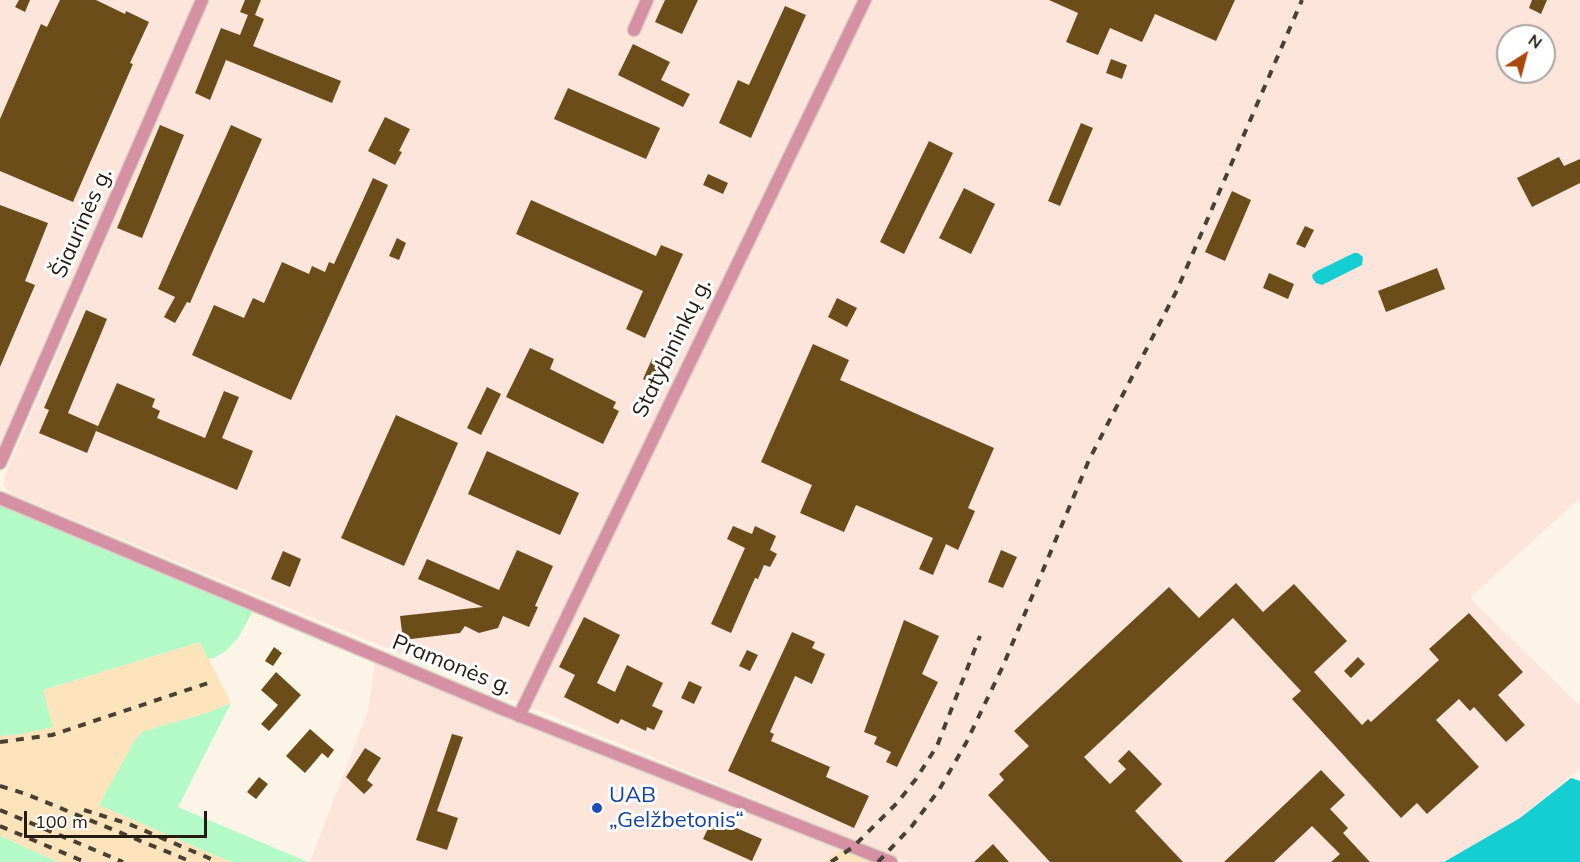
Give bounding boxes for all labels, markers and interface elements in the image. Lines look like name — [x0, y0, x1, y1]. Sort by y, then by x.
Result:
north arrow — [1496, 24, 1556, 84]
text: N — [1525, 29, 1546, 53]
street label: Šiaurinės g. — [46, 164, 118, 282]
street label: Statybininkų g. — [627, 274, 717, 422]
street label: Pramonės g. — [388, 629, 516, 701]
place label: UAB „Gelžbetonis“ — [609, 782, 744, 834]
scale bar — [27, 799, 210, 837]
marker: UAB „Gelžbetonis“ — [590, 801, 604, 815]
text: 100 m — [35, 810, 88, 833]

